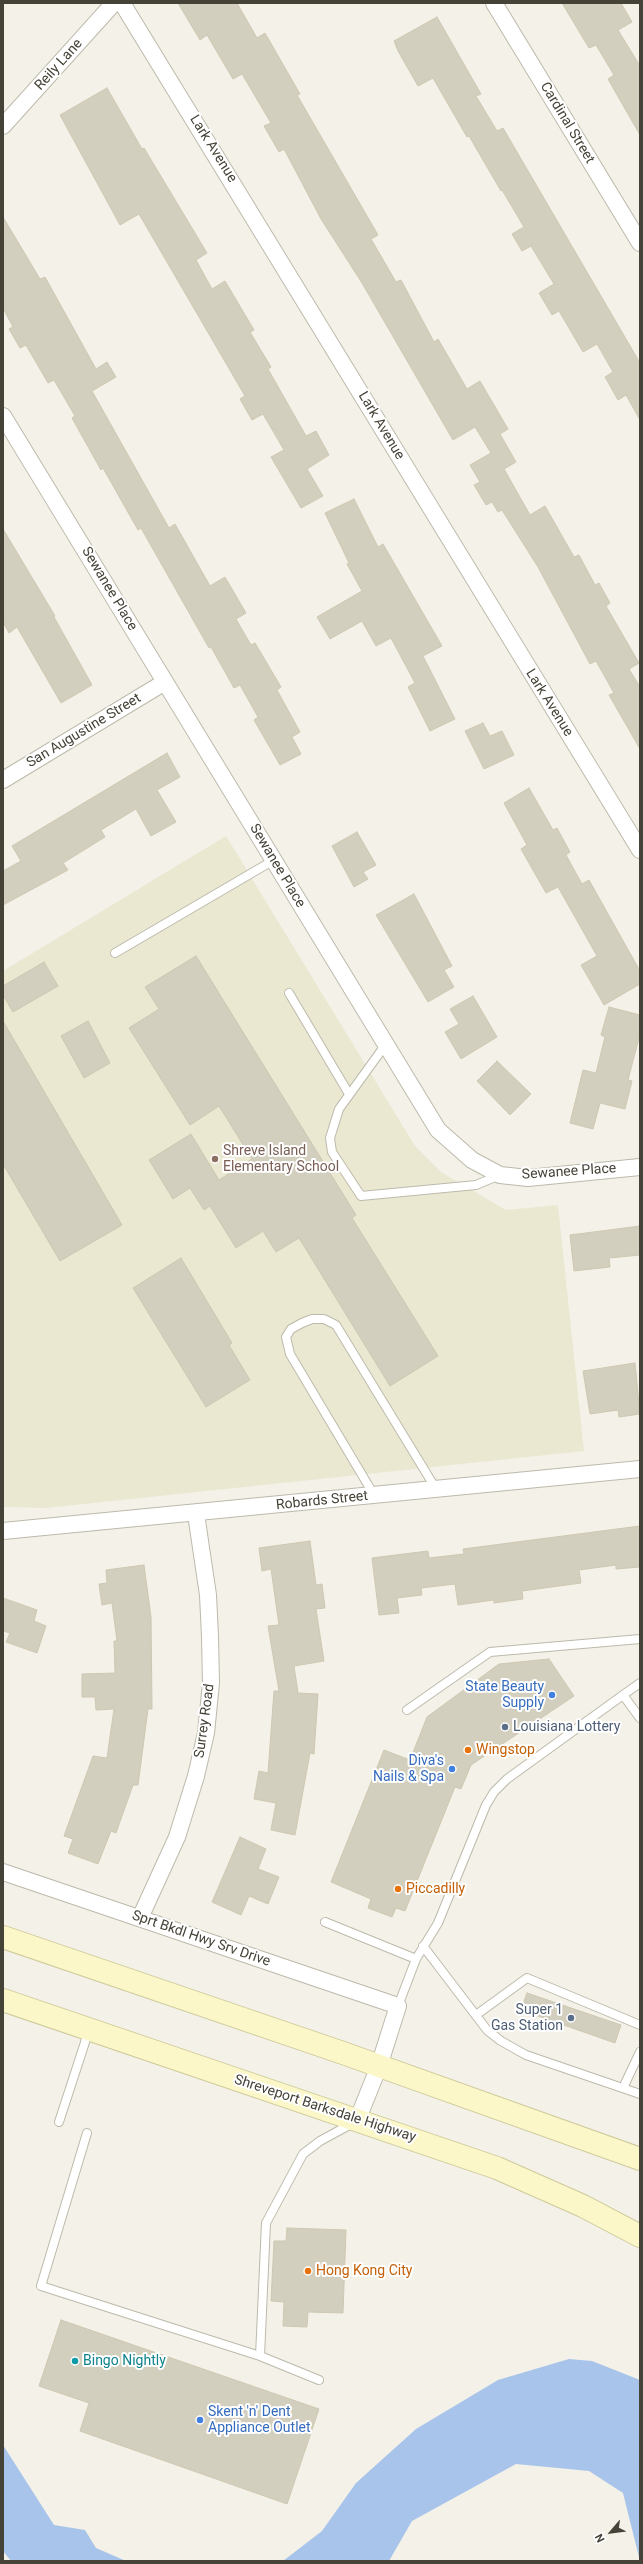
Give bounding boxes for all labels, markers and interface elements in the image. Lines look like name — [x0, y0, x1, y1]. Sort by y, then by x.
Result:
street label: Reily Lane — [32, 36, 86, 94]
street label: Cardinal Street — [536, 79, 598, 167]
street label: Lark Avenue — [186, 112, 240, 186]
street label: Lark Avenue — [354, 389, 408, 463]
street label: Sewanee Place — [77, 544, 141, 634]
street label: Lark Avenue — [522, 666, 576, 740]
street label: San Augustine Street — [24, 690, 144, 772]
street label: Sewanee Place — [245, 821, 309, 911]
place label: Shreve Island Elementary School — [223, 1143, 339, 1176]
marker: Shreve Island Elementary School — [210, 1154, 220, 1164]
street label: Sewanee Place — [521, 1160, 617, 1184]
street label: Robards Street — [275, 1488, 369, 1514]
place label: State Beauty Supply — [465, 1679, 544, 1712]
street label: Surrey Road — [191, 1683, 219, 1759]
marker: State Beauty Supply — [547, 1690, 557, 1700]
place label: Louisiana Lottery — [513, 1719, 620, 1735]
marker: Louisiana Lottery — [500, 1722, 510, 1732]
place label: Wingstop — [476, 1742, 535, 1758]
marker: Wingstop — [463, 1745, 473, 1755]
place label: Diva's Nails & Spa — [373, 1753, 444, 1786]
marker: Diva's Nails & Spa — [447, 1764, 457, 1774]
place label: Piccadilly — [406, 1881, 465, 1897]
marker: Piccadilly — [393, 1884, 403, 1894]
street label: Sprt Bkdl Hwy Srv Drive — [130, 1907, 272, 1971]
place label: Super 1 Gas Station — [491, 2002, 563, 2034]
marker: Super 1 Gas Station — [566, 2013, 576, 2023]
street label: Shreveport Barksdale Highway — [232, 2072, 418, 2146]
place label: Hong Kong City — [316, 2263, 412, 2279]
marker: Hong Kong City — [303, 2266, 313, 2276]
place label: Bingo Nightly — [83, 2353, 166, 2369]
marker: Bingo Nightly — [70, 2356, 80, 2366]
place label: Skent 'n' Dent Appliance Outlet — [208, 2404, 311, 2436]
marker: Skent 'n' Dent Appliance Outlet — [195, 2415, 205, 2425]
north arrow — [591, 2512, 631, 2552]
text: N — [592, 2531, 608, 2544]

